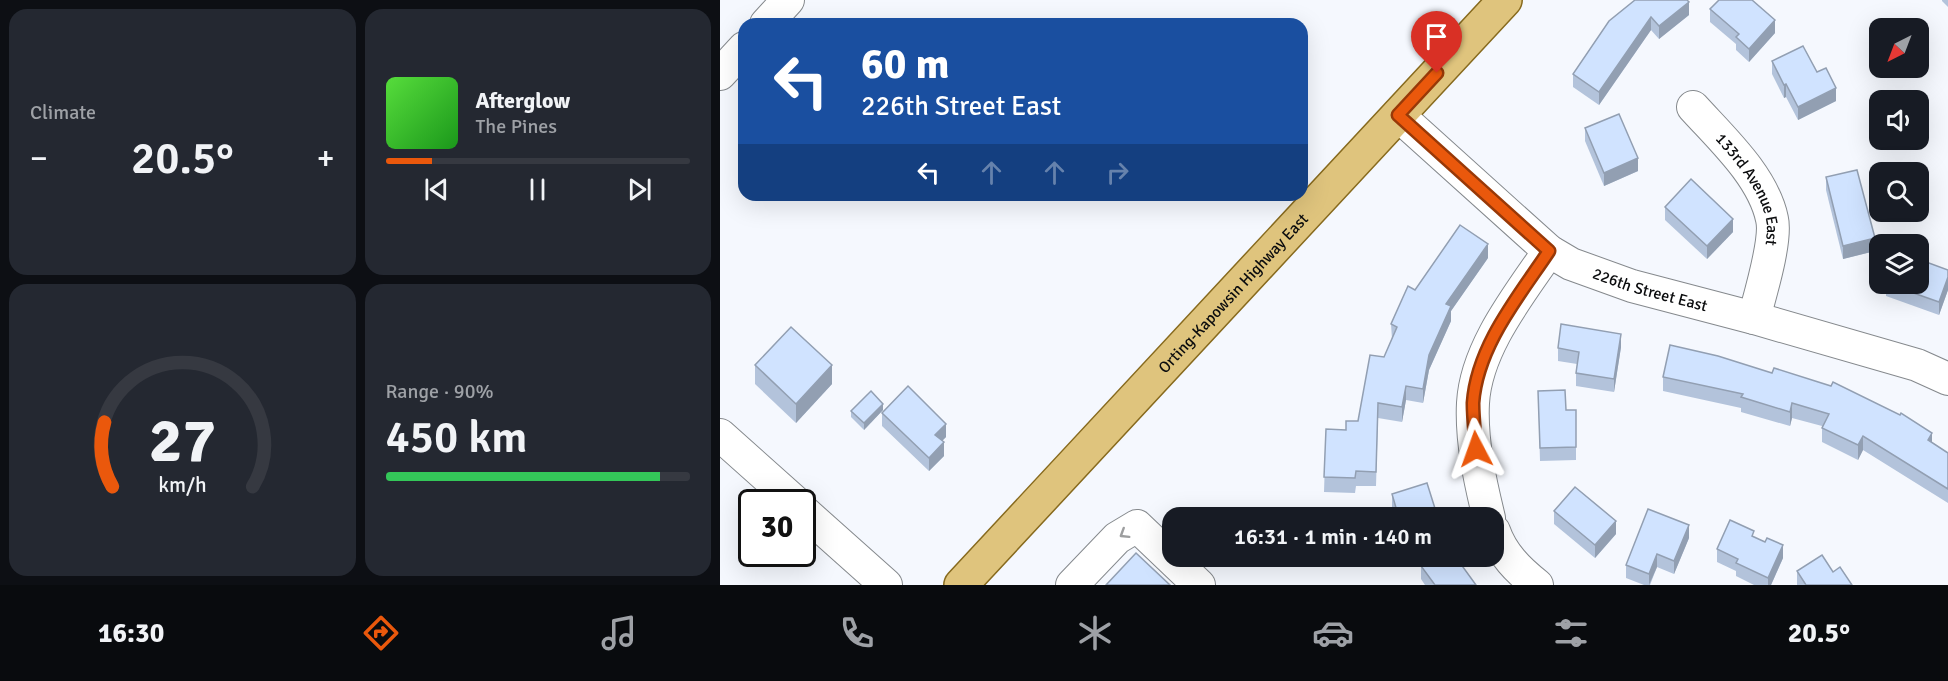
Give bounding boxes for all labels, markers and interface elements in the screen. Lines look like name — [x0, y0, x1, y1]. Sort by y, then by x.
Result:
pin — [1411, 11, 1462, 73]
north arrow — [1869, 18, 1929, 78]
map controls — [1869, 18, 1929, 294]
icon: arrive — [1420, 20, 1453, 53]
text: 60 m — [861, 39, 950, 90]
icon: left — [762, 42, 840, 120]
text: Afterglow — [476, 87, 570, 114]
text: 226th Street East — [861, 90, 1061, 123]
button: sound — [1869, 90, 1929, 150]
text: Climate — [30, 100, 96, 125]
text: The Pines — [476, 114, 557, 139]
street label: 133rd Avenue East — [1711, 129, 1782, 247]
text: 20.5° — [131, 131, 234, 186]
text: − — [30, 138, 48, 179]
text: + — [317, 138, 335, 179]
icon: left — [912, 156, 945, 189]
icon: ahead — [975, 156, 1008, 189]
icon: ahead — [1038, 156, 1071, 189]
icon: right — [1101, 156, 1134, 189]
button: search — [1869, 162, 1929, 222]
icon: previous — [420, 173, 453, 206]
icon: pause — [521, 173, 554, 206]
icon: next — [623, 173, 656, 206]
street label: Orting-Kapowsin Highway East — [1154, 209, 1313, 378]
button: layers — [1869, 234, 1929, 294]
street label: 226th Street East — [1590, 264, 1710, 316]
text: Range · 90% — [386, 379, 494, 404]
text: 27 — [149, 402, 216, 479]
text: 450 km — [386, 410, 528, 465]
position arrow — [1444, 417, 1508, 481]
text: km/h — [158, 472, 207, 498]
speed limit sign: 30 — [738, 489, 816, 567]
text: 16:31 · 1 min · 140 m — [1234, 523, 1432, 550]
one-way arrow — [1120, 527, 1130, 539]
icon: directions — [360, 612, 402, 654]
icon: music — [598, 612, 640, 654]
icon: phone — [836, 612, 878, 654]
icon: climate — [1074, 612, 1116, 654]
icon: car — [1312, 612, 1354, 654]
icon: filters — [1550, 612, 1592, 654]
text: 16:30 — [98, 617, 164, 650]
text: 20.5° — [1788, 617, 1850, 650]

